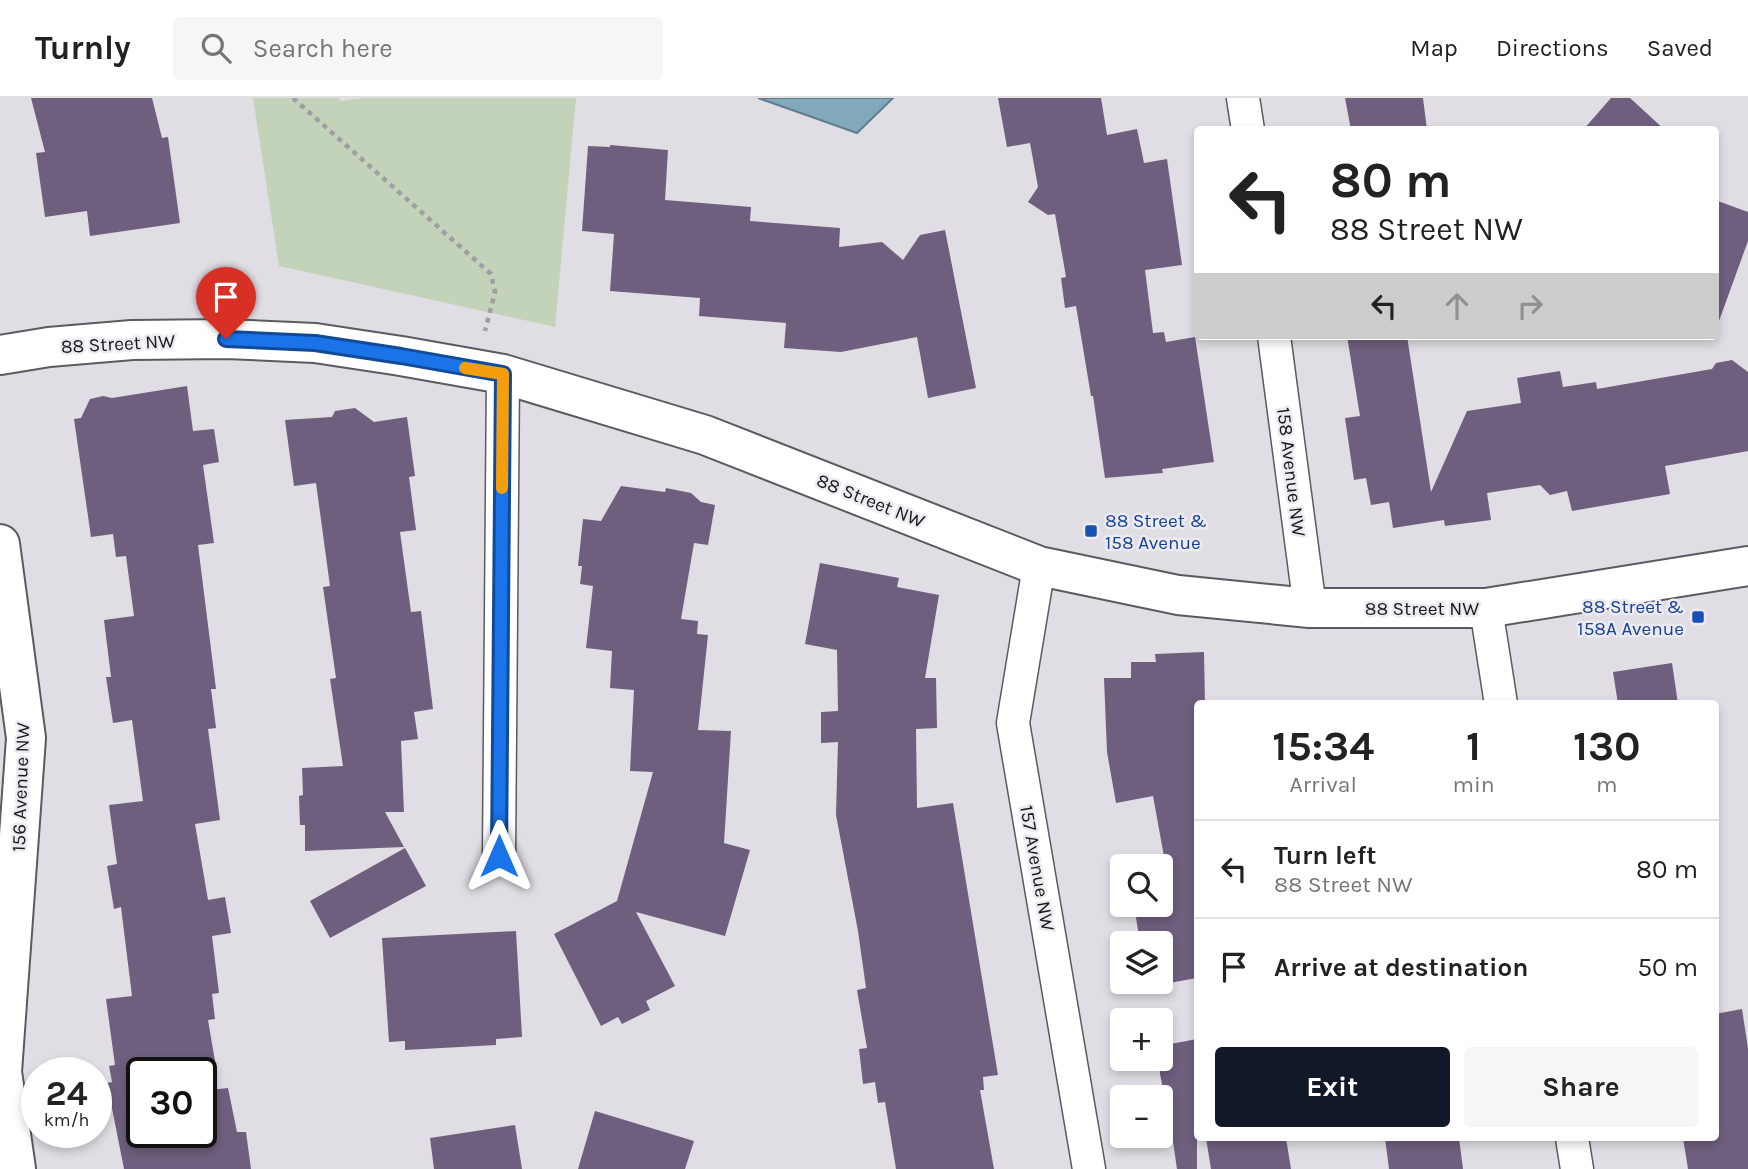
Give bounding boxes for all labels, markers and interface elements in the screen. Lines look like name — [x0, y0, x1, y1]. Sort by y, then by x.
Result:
search box — [173, 17, 663, 80]
text: Turnly — [35, 29, 131, 67]
icon: search — [197, 29, 235, 67]
text: Search here — [253, 33, 393, 64]
text: Map — [1410, 34, 1458, 62]
text: Directions — [1496, 34, 1609, 62]
text: Saved — [1647, 34, 1713, 62]
text: 80 m — [1330, 152, 1452, 209]
icon: left — [1215, 154, 1306, 245]
text: 88 Street NW — [1330, 211, 1523, 248]
pin — [196, 267, 256, 339]
icon: arrive — [207, 278, 245, 316]
icon: left — [1365, 287, 1403, 325]
icon: ahead — [1438, 287, 1476, 325]
icon: right — [1511, 287, 1549, 325]
street label: 88 Street NW — [60, 330, 176, 358]
street label: 158 Avenue NW — [1272, 406, 1310, 538]
street label: 88 Street NW — [813, 469, 928, 533]
place label: 88 Street & 158 Avenue — [1105, 510, 1207, 554]
marker: 88 Street & 158 Avenue — [1083, 523, 1099, 539]
place label: 88 Street & 158A Avenue — [1577, 596, 1684, 640]
street label: 88 Street NW — [1365, 598, 1479, 620]
marker: 88 Street & 158A Avenue — [1690, 609, 1706, 625]
text: 15:34 — [1272, 721, 1374, 771]
text: 1 — [1466, 721, 1481, 771]
text: 130 — [1573, 721, 1641, 771]
street label: 156 Avenue NW — [8, 722, 34, 852]
text: Arrival — [1290, 771, 1357, 798]
text: min — [1452, 771, 1495, 798]
text: m — [1596, 771, 1618, 798]
street label: 157 Avenue NW — [1015, 803, 1059, 933]
position arrow — [462, 819, 536, 893]
text: Turn left — [1274, 840, 1376, 871]
icon: left — [1215, 850, 1253, 888]
map controls — [1110, 854, 1173, 1148]
button: search — [1110, 854, 1173, 917]
text: 80 m — [1636, 854, 1698, 885]
text: 88 Street NW — [1274, 871, 1413, 898]
button: layers — [1110, 931, 1173, 994]
icon: arrive — [1215, 948, 1253, 986]
text: Arrive at destination — [1274, 952, 1528, 983]
text: 50 m — [1637, 952, 1698, 983]
button: + — [1110, 1008, 1173, 1071]
button: Exit — [1215, 1047, 1450, 1127]
button: Share — [1464, 1047, 1698, 1127]
speed limit sign: 30 — [126, 1057, 217, 1148]
text: 24 — [46, 1073, 88, 1114]
button: − — [1110, 1085, 1173, 1148]
text: km/h — [44, 1109, 89, 1131]

